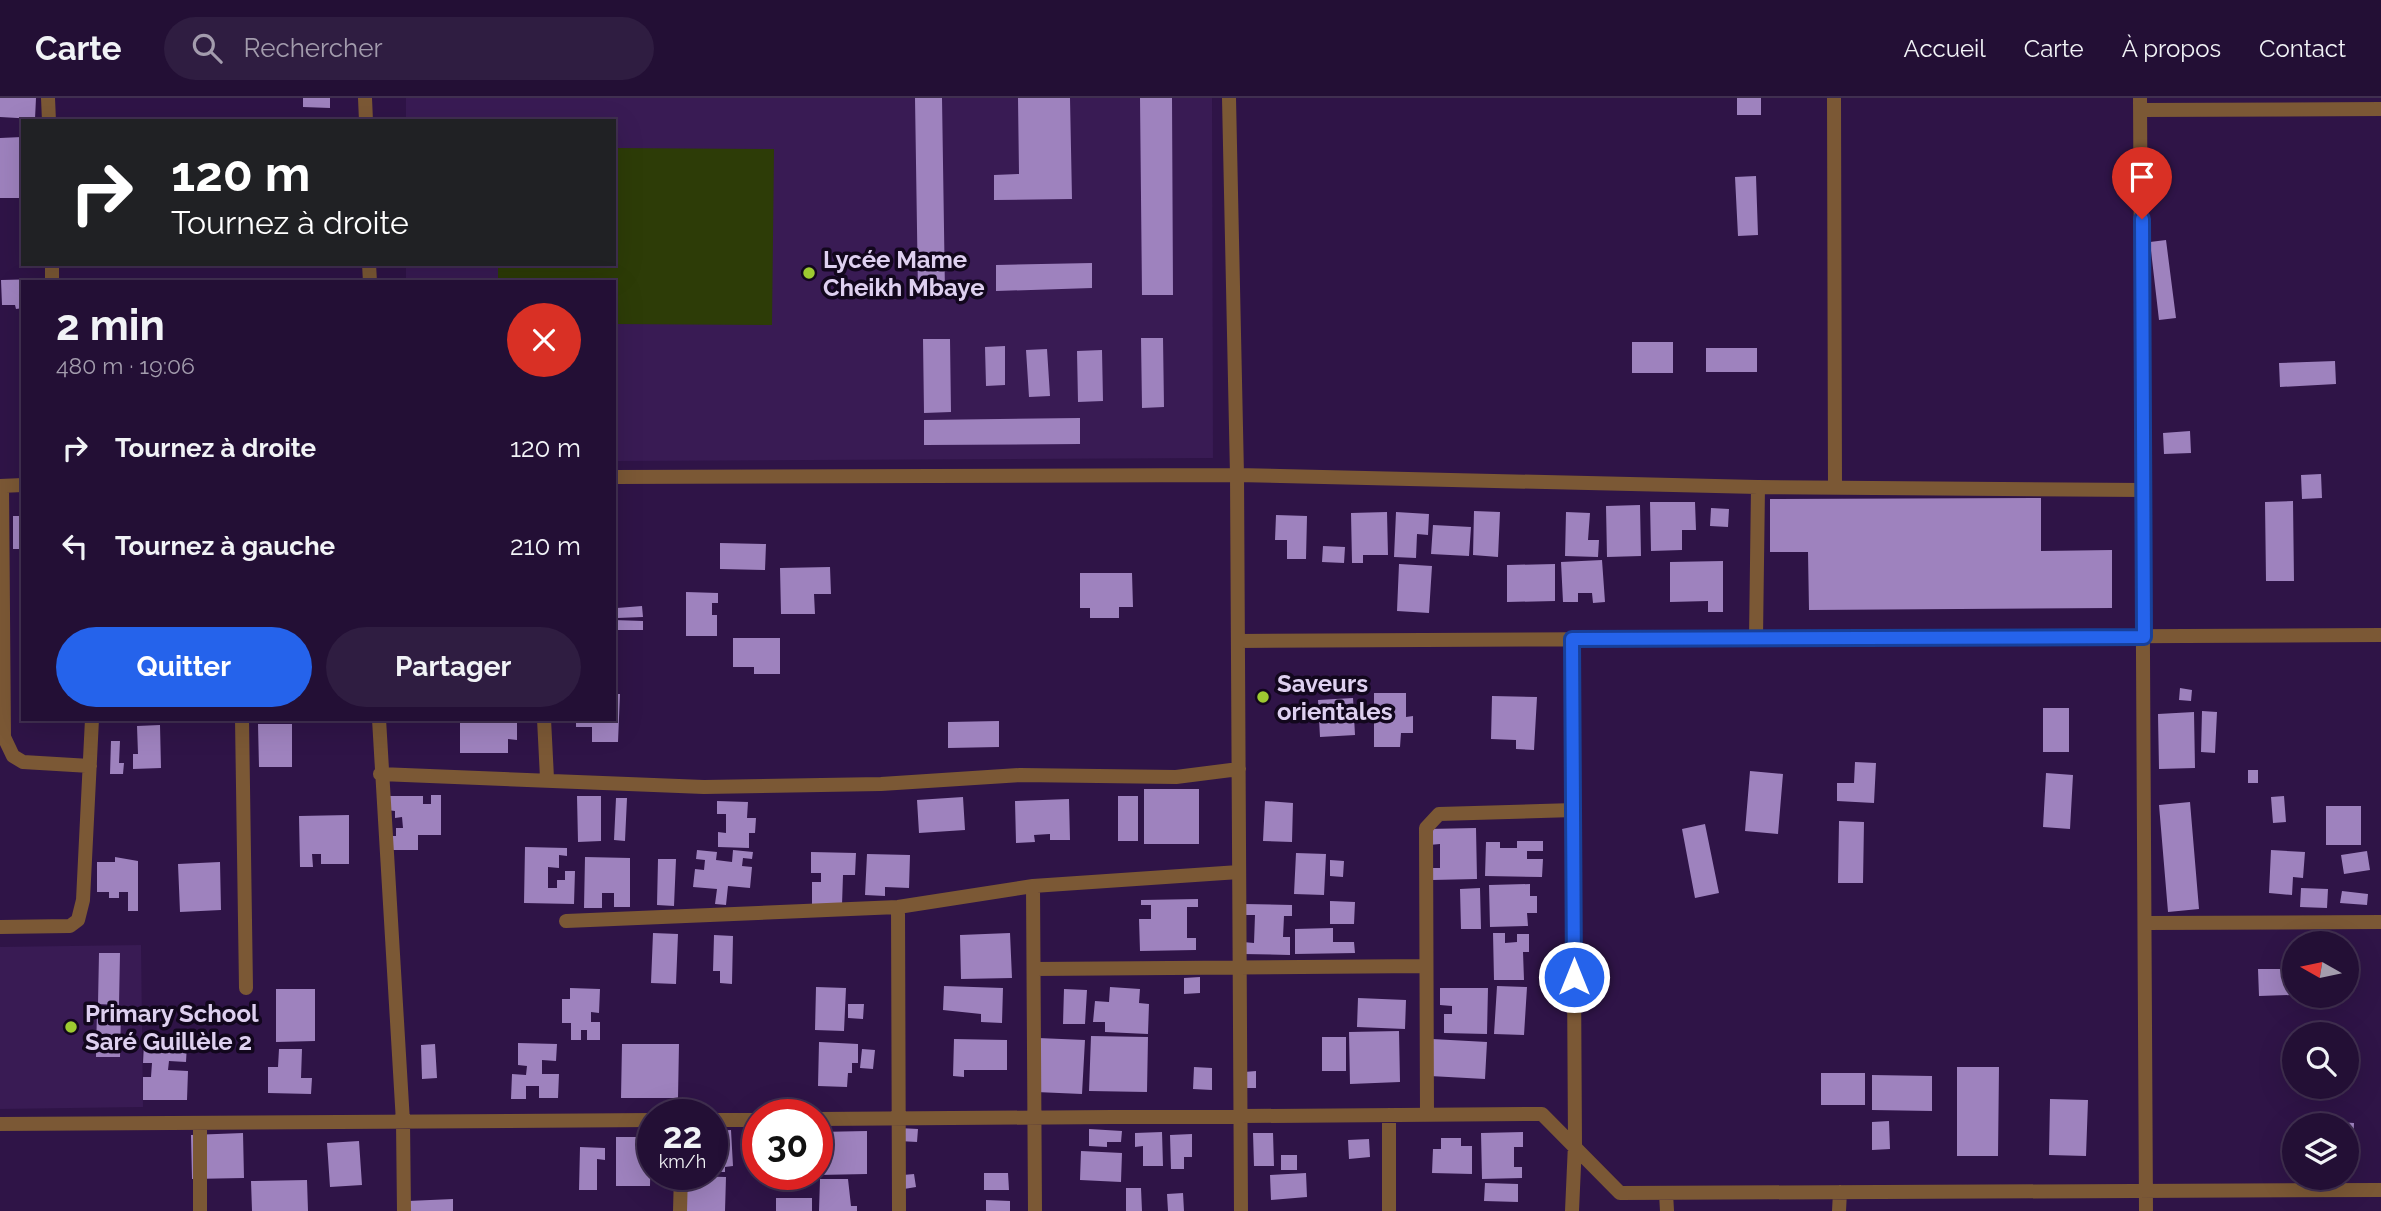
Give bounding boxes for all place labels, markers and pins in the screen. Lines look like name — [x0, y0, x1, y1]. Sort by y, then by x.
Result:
pin — [2112, 147, 2172, 219]
place label: Lycée Mame Cheikh Mbaye — [823, 245, 985, 302]
marker: Lycée Mame Cheikh Mbaye — [801, 265, 817, 281]
place label: Saveurs orientales — [1277, 669, 1393, 726]
marker: Saveurs orientales — [1255, 689, 1271, 705]
place label: Primary School Saré Guillèle 2 — [85, 999, 259, 1056]
marker: Primary School Saré Guillèle 2 — [63, 1019, 79, 1035]

